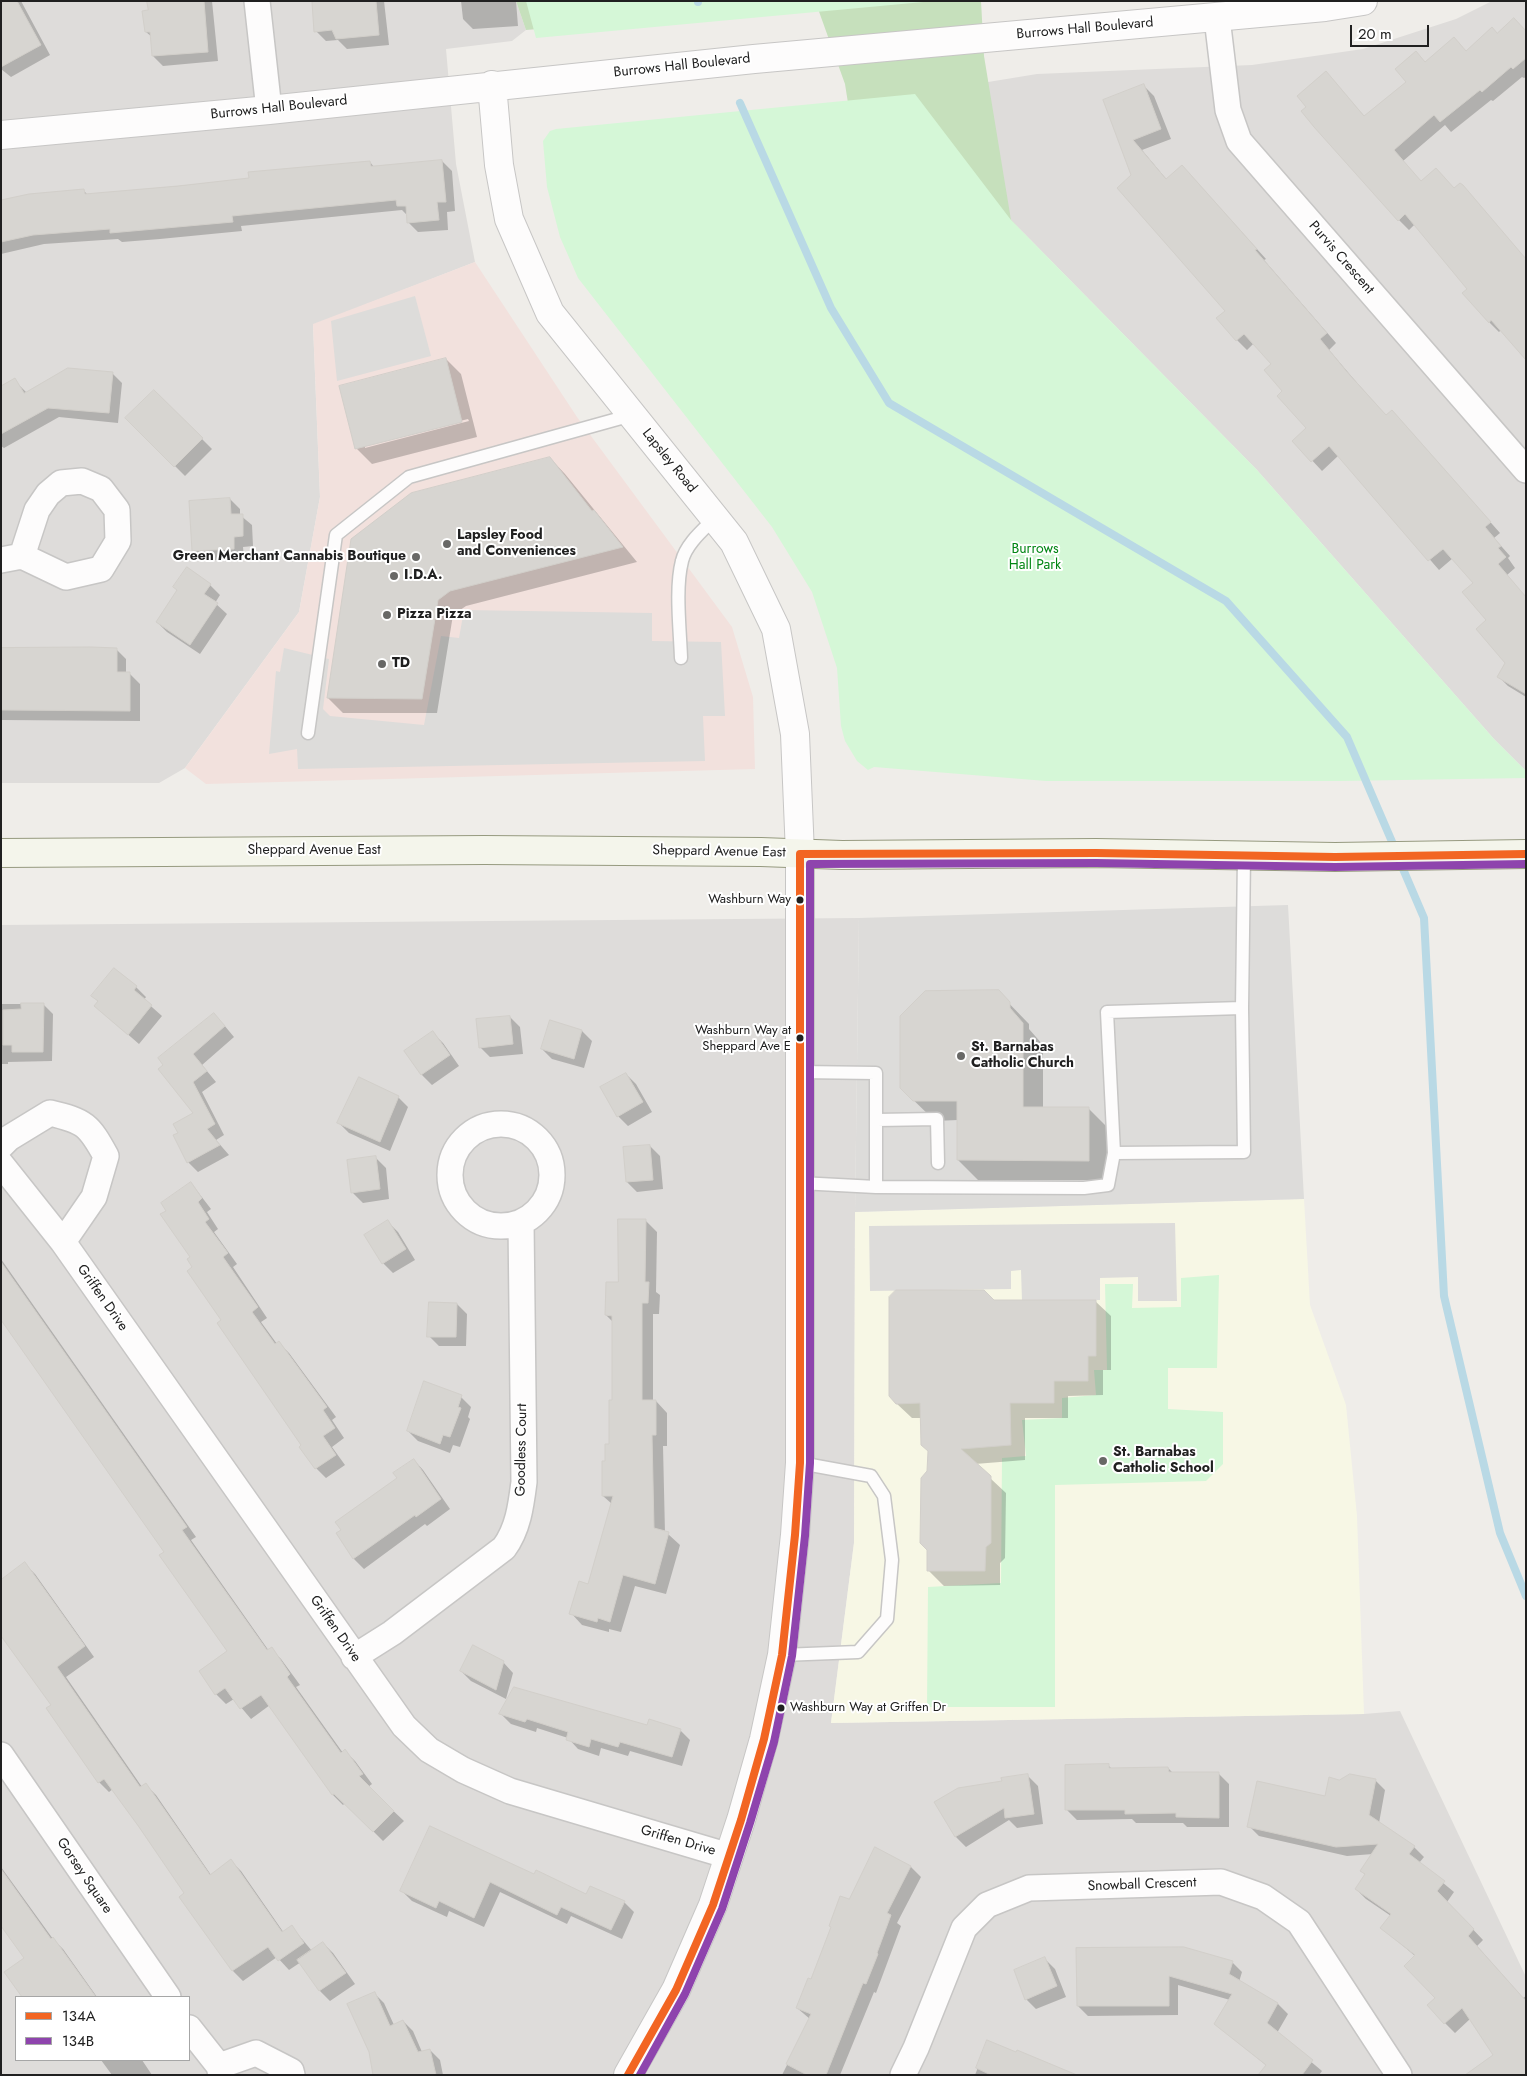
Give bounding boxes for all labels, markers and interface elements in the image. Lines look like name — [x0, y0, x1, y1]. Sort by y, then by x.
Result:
street label: Burrows Hall Boulevard — [1016, 15, 1154, 43]
scale bar — [1352, 15, 1431, 47]
text: 20 m — [1358, 23, 1392, 45]
street label: Burrows Hall Boulevard — [613, 50, 751, 82]
street label: Burrows Hall Boulevard — [210, 92, 348, 124]
street label: Purvis Crescent — [1305, 218, 1377, 298]
street label: Lapsley Road — [638, 426, 700, 496]
place label: Lapsley Food and Conveniences — [457, 528, 576, 560]
marker: Lapsley Food and Conveniences — [441, 538, 453, 550]
park label: Burrows Hall Park — [1009, 542, 1061, 574]
place label: Green Merchant Cannabis Boutique — [173, 549, 406, 565]
marker: Green Merchant Cannabis Boutique — [410, 551, 422, 563]
place label: I.D.A. — [404, 568, 443, 584]
marker: I.D.A. — [388, 570, 400, 582]
place label: Pizza Pizza — [397, 607, 472, 623]
marker: Pizza Pizza — [381, 609, 393, 621]
place label: TD — [392, 656, 410, 672]
marker: TD — [376, 658, 388, 670]
street label: Sheppard Avenue East — [652, 842, 786, 862]
street label: Sheppard Avenue East — [247, 843, 381, 859]
place label: Washburn Way — [708, 892, 791, 908]
marker: Washburn Way — [795, 895, 805, 905]
place label: Washburn Way at Sheppard Ave E — [695, 1023, 791, 1054]
marker: Washburn Way at Sheppard Ave E — [795, 1033, 805, 1043]
place label: St. Barnabas Catholic Church — [971, 1040, 1074, 1072]
marker: St. Barnabas Catholic Church — [955, 1050, 967, 1062]
street label: Griffen Drive — [73, 1262, 131, 1334]
street label: Goodless Court — [513, 1403, 531, 1497]
place label: St. Barnabas Catholic School — [1113, 1445, 1214, 1478]
marker: St. Barnabas Catholic School — [1097, 1455, 1109, 1467]
street label: Griffen Drive — [306, 1593, 364, 1665]
place label: Washburn Way at Griffen Dr — [790, 1700, 946, 1716]
marker: Washburn Way at Griffen Dr — [776, 1703, 786, 1713]
street label: Griffen Drive — [639, 1822, 717, 1860]
street label: Gorsey Square — [52, 1835, 116, 1917]
street label: Snowball Crescent — [1087, 1875, 1197, 1895]
legend — [15, 1996, 190, 2061]
text: 134A — [62, 2005, 96, 2027]
text: 134B — [62, 2030, 94, 2052]

